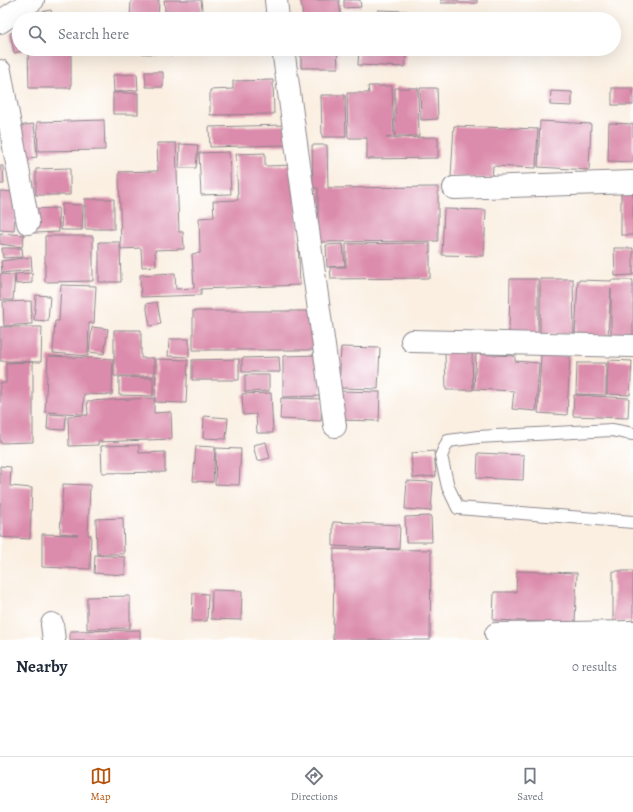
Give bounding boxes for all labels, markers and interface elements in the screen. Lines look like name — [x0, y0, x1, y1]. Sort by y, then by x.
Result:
search box — [12, 12, 621, 56]
icon: search — [26, 23, 48, 45]
text: Search here — [58, 24, 129, 44]
text: Nearby — [16, 655, 67, 678]
text: 0 results — [572, 658, 617, 675]
tab: Map — [90, 765, 112, 804]
tab: Directions — [291, 765, 338, 804]
tab: Saved — [517, 765, 543, 804]

